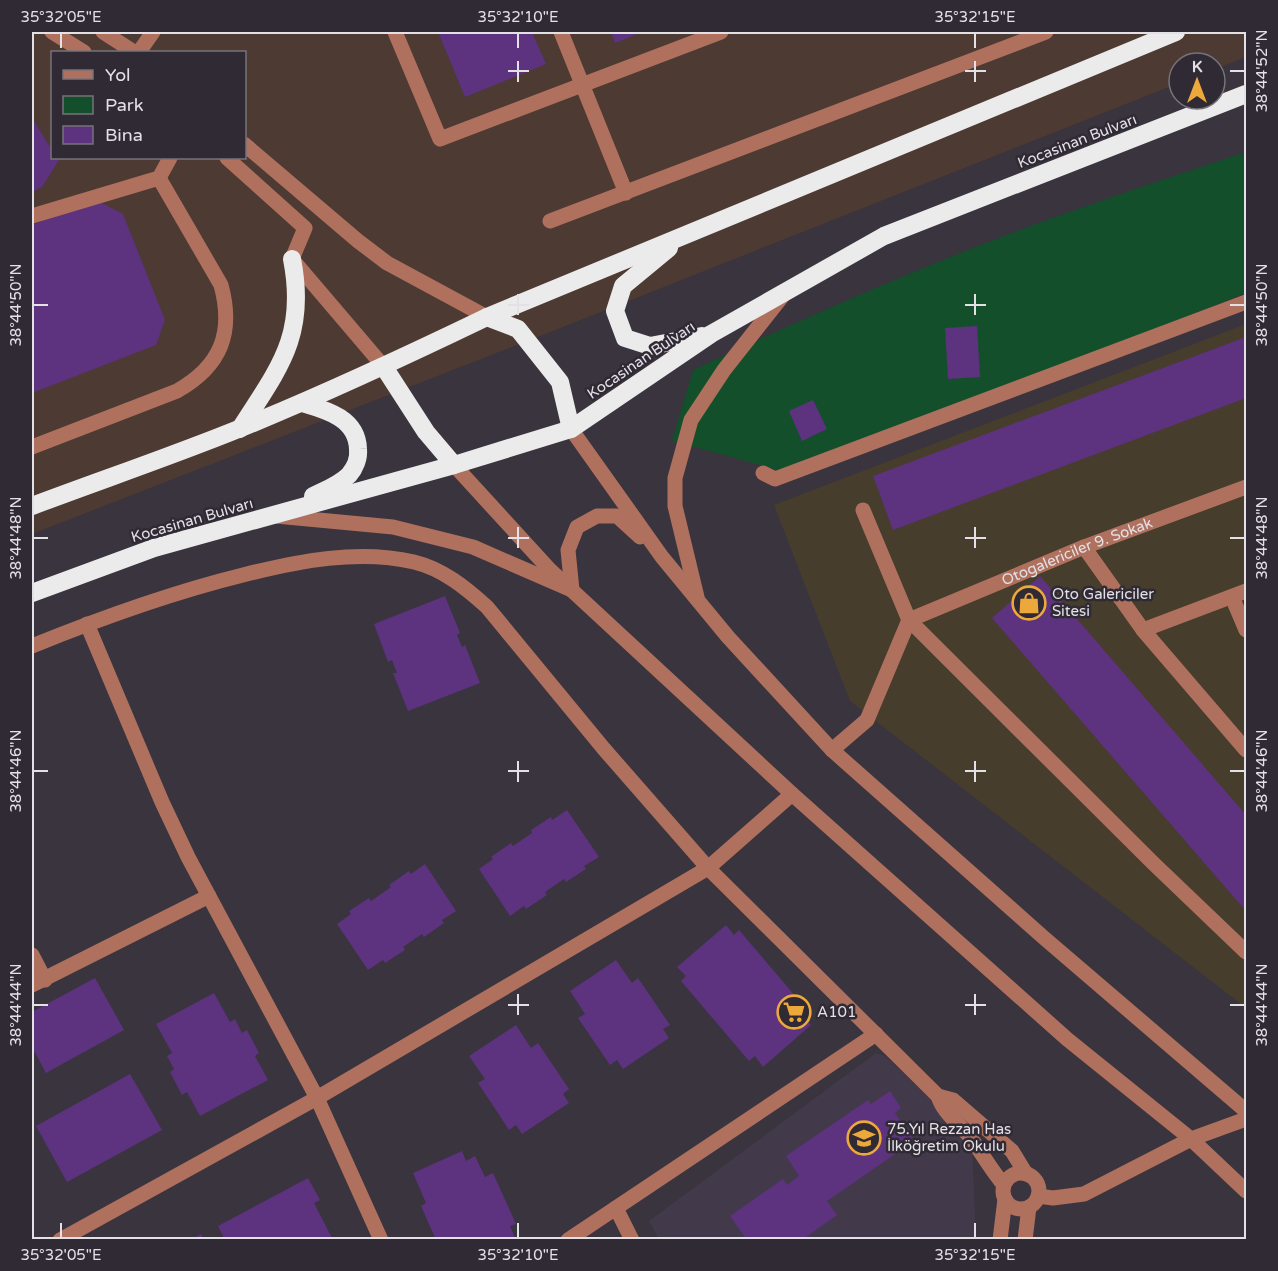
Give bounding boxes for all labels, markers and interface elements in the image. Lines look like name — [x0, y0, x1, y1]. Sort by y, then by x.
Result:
text: 35°32'05"E — [21, 8, 101, 26]
text: 35°32'10"E — [478, 8, 558, 26]
text: 35°32'15"E — [935, 8, 1015, 26]
text: 38°44'52"N — [1253, 29, 1271, 113]
legend — [51, 51, 246, 159]
north arrow — [1167, 51, 1227, 111]
text: K — [1192, 57, 1203, 77]
text: Yol — [105, 64, 131, 86]
text: Park — [105, 94, 144, 116]
street label: Kocasinan Bulvarı — [1015, 110, 1139, 172]
text: Bina — [105, 124, 143, 146]
text: 38°44'50"N — [7, 263, 25, 347]
text: 38°44'50"N — [1253, 263, 1271, 347]
street label: Kocasinan Bulvarı — [584, 317, 698, 403]
street label: Kocasinan Bulvarı — [129, 494, 255, 546]
text: 38°44'48"N — [7, 496, 25, 580]
text: 38°44'48"N — [1253, 496, 1271, 580]
street label: Otogalericiler 9. Sokak — [999, 514, 1155, 589]
shop icon: Oto Galericiler Sitesi — [1011, 585, 1047, 621]
place label: Oto Galericiler Sitesi — [1052, 585, 1154, 620]
text: 38°44'46"N — [7, 729, 25, 813]
text: 38°44'46"N — [1253, 729, 1271, 813]
text: 38°44'44"N — [7, 963, 25, 1047]
text: 38°44'44"N — [1253, 963, 1271, 1047]
supermarket icon: A101 — [776, 994, 812, 1030]
place label: A101 — [817, 1003, 856, 1021]
school or university icon: 75.Yıl Rezzan Has İlköğretim Okulu — [846, 1120, 882, 1156]
place label: 75.Yıl Rezzan Has İlköğretim Okulu — [887, 1120, 1011, 1155]
text: 35°32'05"E — [21, 1246, 101, 1264]
text: 35°32'10"E — [478, 1246, 558, 1264]
text: 35°32'15"E — [935, 1246, 1015, 1264]

